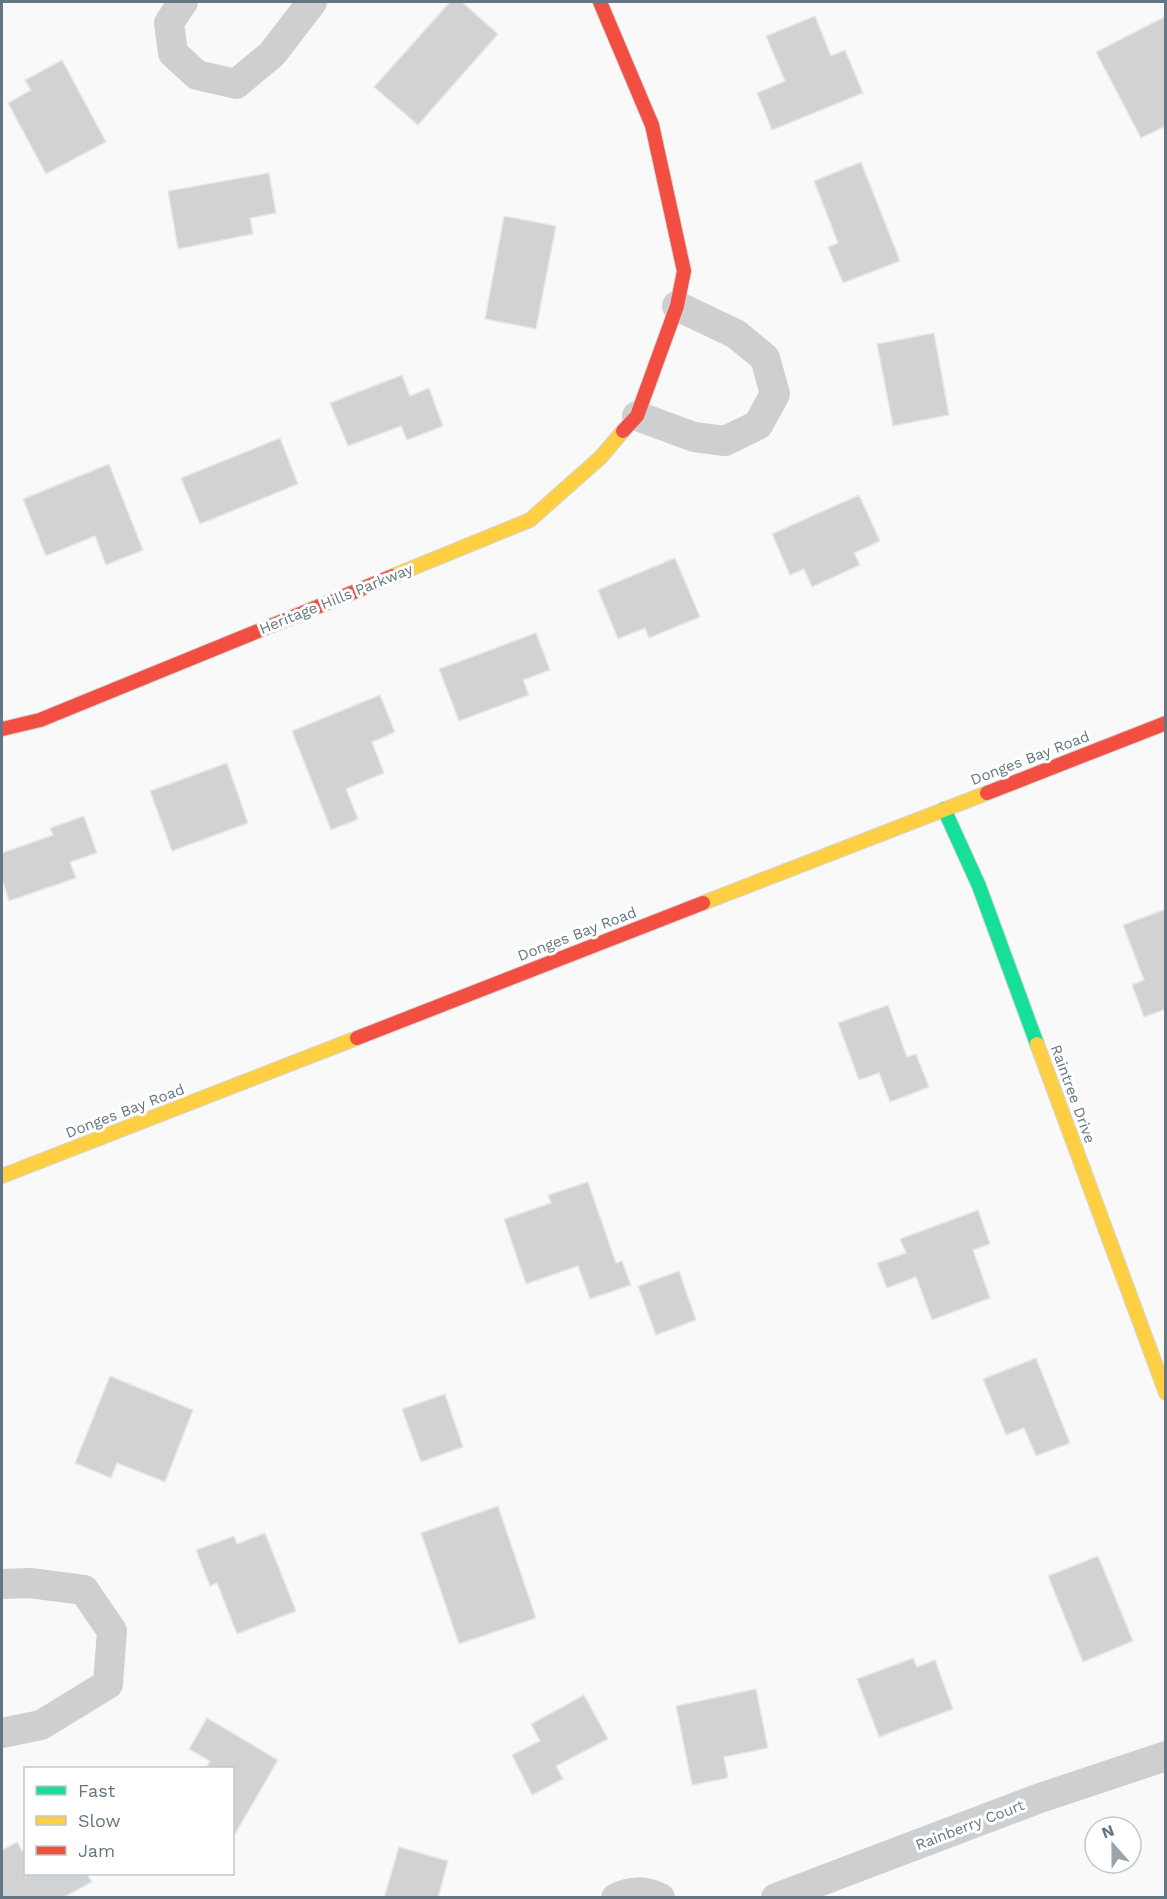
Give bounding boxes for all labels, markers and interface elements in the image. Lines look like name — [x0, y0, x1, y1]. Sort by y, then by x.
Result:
street label: Heritage Hills Parkway — [257, 560, 416, 638]
street label: Donges Bay Road — [968, 727, 1092, 789]
street label: Donges Bay Road — [515, 903, 639, 965]
street label: Raintree Drive — [1047, 1042, 1099, 1146]
street label: Donges Bay Road — [63, 1080, 187, 1142]
legend — [24, 1767, 234, 1875]
text: Fast — [78, 1780, 116, 1801]
street label: Rainberry Court — [913, 1796, 1028, 1854]
text: Slow — [78, 1810, 121, 1831]
north arrow — [1083, 1815, 1143, 1875]
text: N — [1099, 1820, 1117, 1842]
text: Jam — [78, 1840, 115, 1861]

